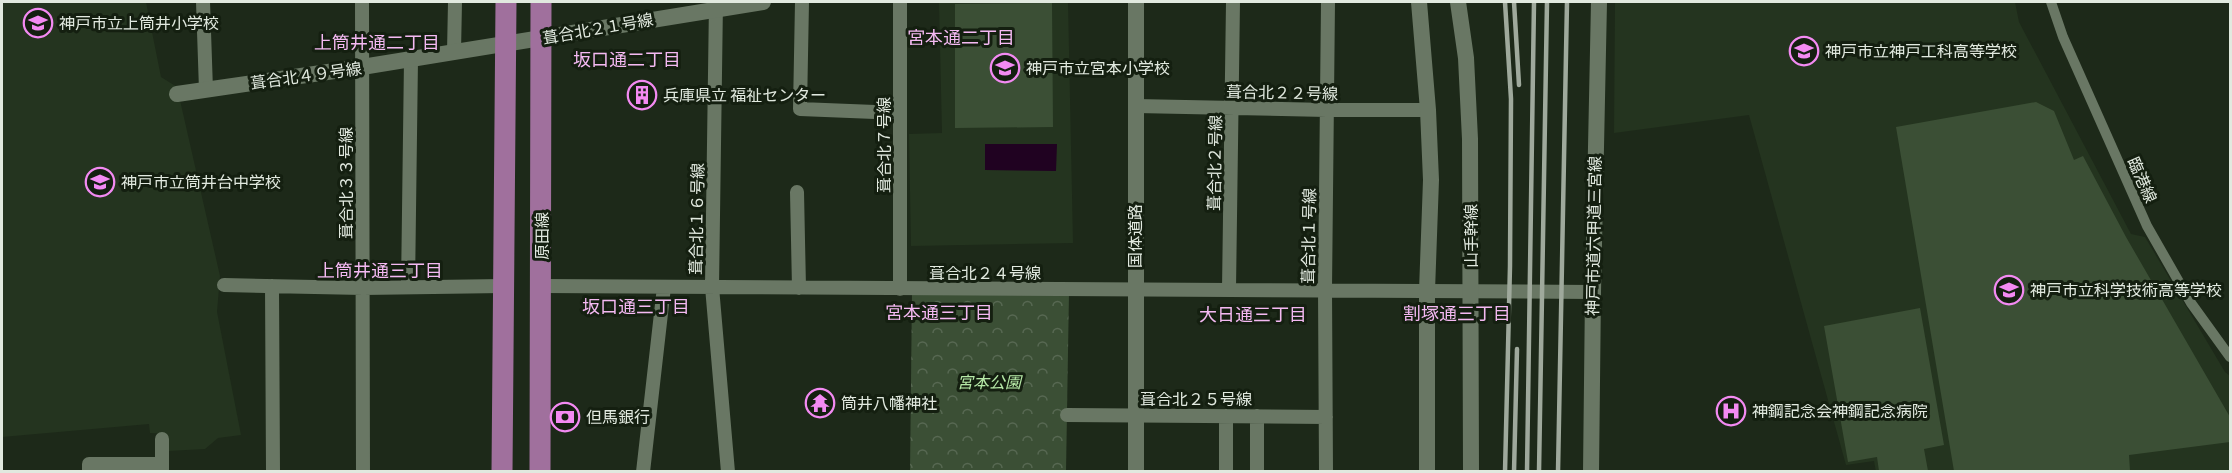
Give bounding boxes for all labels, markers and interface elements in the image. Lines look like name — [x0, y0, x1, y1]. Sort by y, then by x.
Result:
school or university icon: 神戸市立上筒井小学校 — [22, 7, 54, 39]
street label: 葺合北２１号線 — [541, 10, 655, 48]
place label: 神戸市立上筒井小学校 — [59, 14, 219, 33]
district label: 宮本通二丁目 — [907, 27, 1015, 49]
district label: 上筒井通二丁目 — [314, 32, 440, 54]
school or university icon: 神戸市立神戸工科高等学校 — [1788, 35, 1820, 67]
place label: 神戸市立神戸工科高等学校 — [1825, 42, 2017, 61]
district label: 坂口通二丁目 — [573, 49, 681, 71]
school or university icon: 神戸市立宮本小学校 — [989, 52, 1021, 84]
street label: 葺合北４９号線 — [249, 59, 363, 93]
place label: 神戸市立宮本小学校 — [1026, 59, 1170, 78]
building icon: 兵庫県立 福祉センター — [626, 79, 658, 111]
street label: 葺合北２２号線 — [1226, 83, 1338, 103]
place label: 兵庫県立 福祉センター — [663, 86, 826, 105]
street label: 葺合北７号線 — [875, 97, 894, 193]
street label: 葺合北２号線 — [1205, 115, 1225, 211]
street label: 葺合北３３号線 — [337, 127, 356, 239]
street label: 臨港線 — [2124, 154, 2160, 206]
street label: 神戸市道六甲道三宮線 — [1583, 156, 1605, 316]
street label: 葺合北１６号線 — [687, 163, 707, 275]
school or university icon: 神戸市立筒井台中学校 — [84, 166, 116, 198]
place label: 神戸市立筒井台中学校 — [121, 173, 281, 192]
street label: 葺合北１号線 — [1299, 188, 1319, 284]
street label: 国体道路 — [1126, 204, 1145, 268]
street label: 山手幹線 — [1462, 204, 1481, 268]
street label: 原田線 — [533, 212, 552, 260]
district label: 上筒井通三丁目 — [317, 260, 443, 282]
street label: 葺合北２４号線 — [929, 264, 1041, 283]
school or university icon: 神戸市立科学技術高等学校 — [1993, 274, 2025, 306]
place label: 神戸市立科学技術高等学校 — [2030, 281, 2222, 300]
district label: 坂口通三丁目 — [582, 296, 690, 318]
district label: 宮本通三丁目 — [885, 302, 993, 324]
district label: 割塚通三丁目 — [1403, 303, 1511, 325]
district label: 大日通三丁目 — [1199, 304, 1307, 326]
park label: 宮本公園 — [957, 373, 1023, 392]
temple icon: 筒井八幡神社 — [804, 387, 836, 419]
street label: 葺合北２５号線 — [1140, 390, 1252, 409]
place label: 筒井八幡神社 — [841, 394, 937, 413]
hospital icon: 神鋼記念会神鋼記念病院 — [1715, 395, 1747, 427]
bank icon: 但馬銀行 — [549, 401, 581, 433]
place label: 神鋼記念会神鋼記念病院 — [1752, 402, 1928, 421]
place label: 但馬銀行 — [586, 408, 650, 427]

